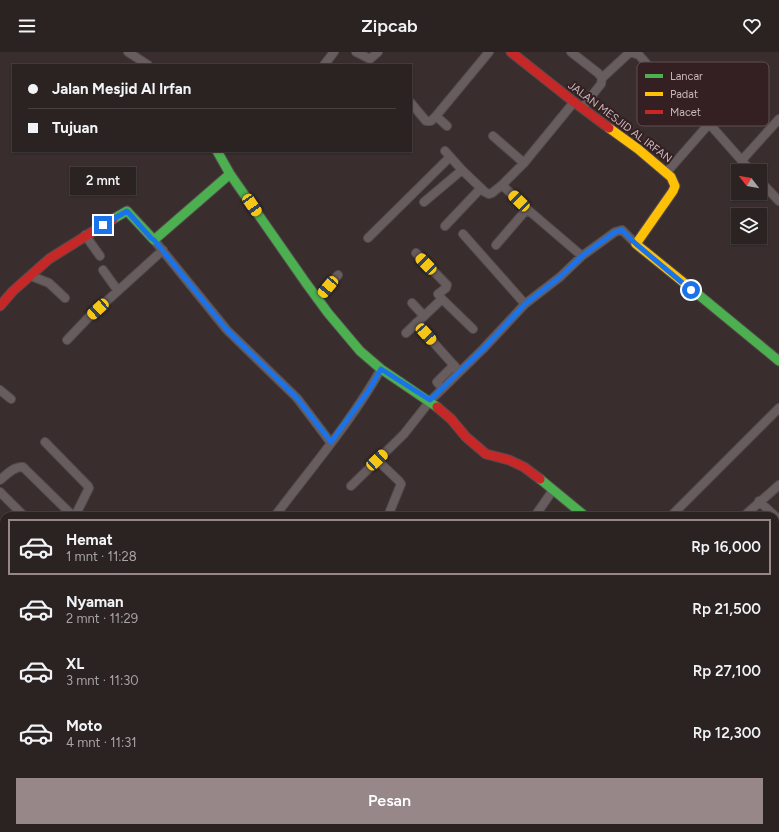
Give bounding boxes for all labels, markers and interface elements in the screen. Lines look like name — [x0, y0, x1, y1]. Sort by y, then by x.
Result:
icon: menu — [16, 15, 38, 37]
text: Zipcab — [361, 15, 418, 37]
icon: heart — [741, 15, 763, 37]
legend — [637, 62, 769, 126]
text: Lancar — [670, 70, 703, 83]
street label: JALAN MESJID AL IRFAN — [565, 79, 675, 165]
text: Jalan Mesjid Al Irfan — [52, 80, 191, 98]
text: Padat — [670, 88, 698, 101]
text: Macet — [670, 106, 701, 119]
text: Tujuan — [52, 119, 98, 137]
north arrow — [731, 164, 767, 200]
map controls — [731, 164, 767, 244]
callout: 2 mnt — [70, 167, 136, 195]
text: 2 mnt — [86, 173, 120, 188]
car — [506, 188, 532, 214]
car — [240, 192, 264, 218]
button: layers — [731, 208, 767, 244]
route end — [94, 216, 112, 234]
car — [413, 251, 439, 277]
car — [316, 274, 340, 300]
route start — [682, 281, 700, 299]
car — [85, 297, 111, 321]
car — [414, 321, 438, 347]
car — [364, 447, 390, 473]
icon: car — [18, 529, 54, 565]
text: Hemat — [66, 531, 113, 549]
text: Rp 16,000 — [691, 538, 761, 556]
text: 1 mnt · 11:28 — [66, 549, 137, 564]
icon: car — [18, 591, 54, 627]
text: Nyaman — [66, 593, 124, 611]
text: Rp 21,500 — [692, 600, 761, 618]
text: 2 mnt · 11:29 — [66, 611, 138, 626]
icon: car — [18, 653, 54, 689]
text: XL — [66, 655, 84, 673]
text: Rp 27,100 — [693, 662, 761, 680]
text: 3 mnt · 11:30 — [66, 673, 139, 688]
icon: car — [18, 715, 54, 751]
text: Moto — [66, 717, 102, 735]
text: Rp 12,300 — [693, 724, 761, 742]
text: 4 mnt · 11:31 — [66, 735, 137, 750]
button: Pesan — [16, 778, 763, 824]

